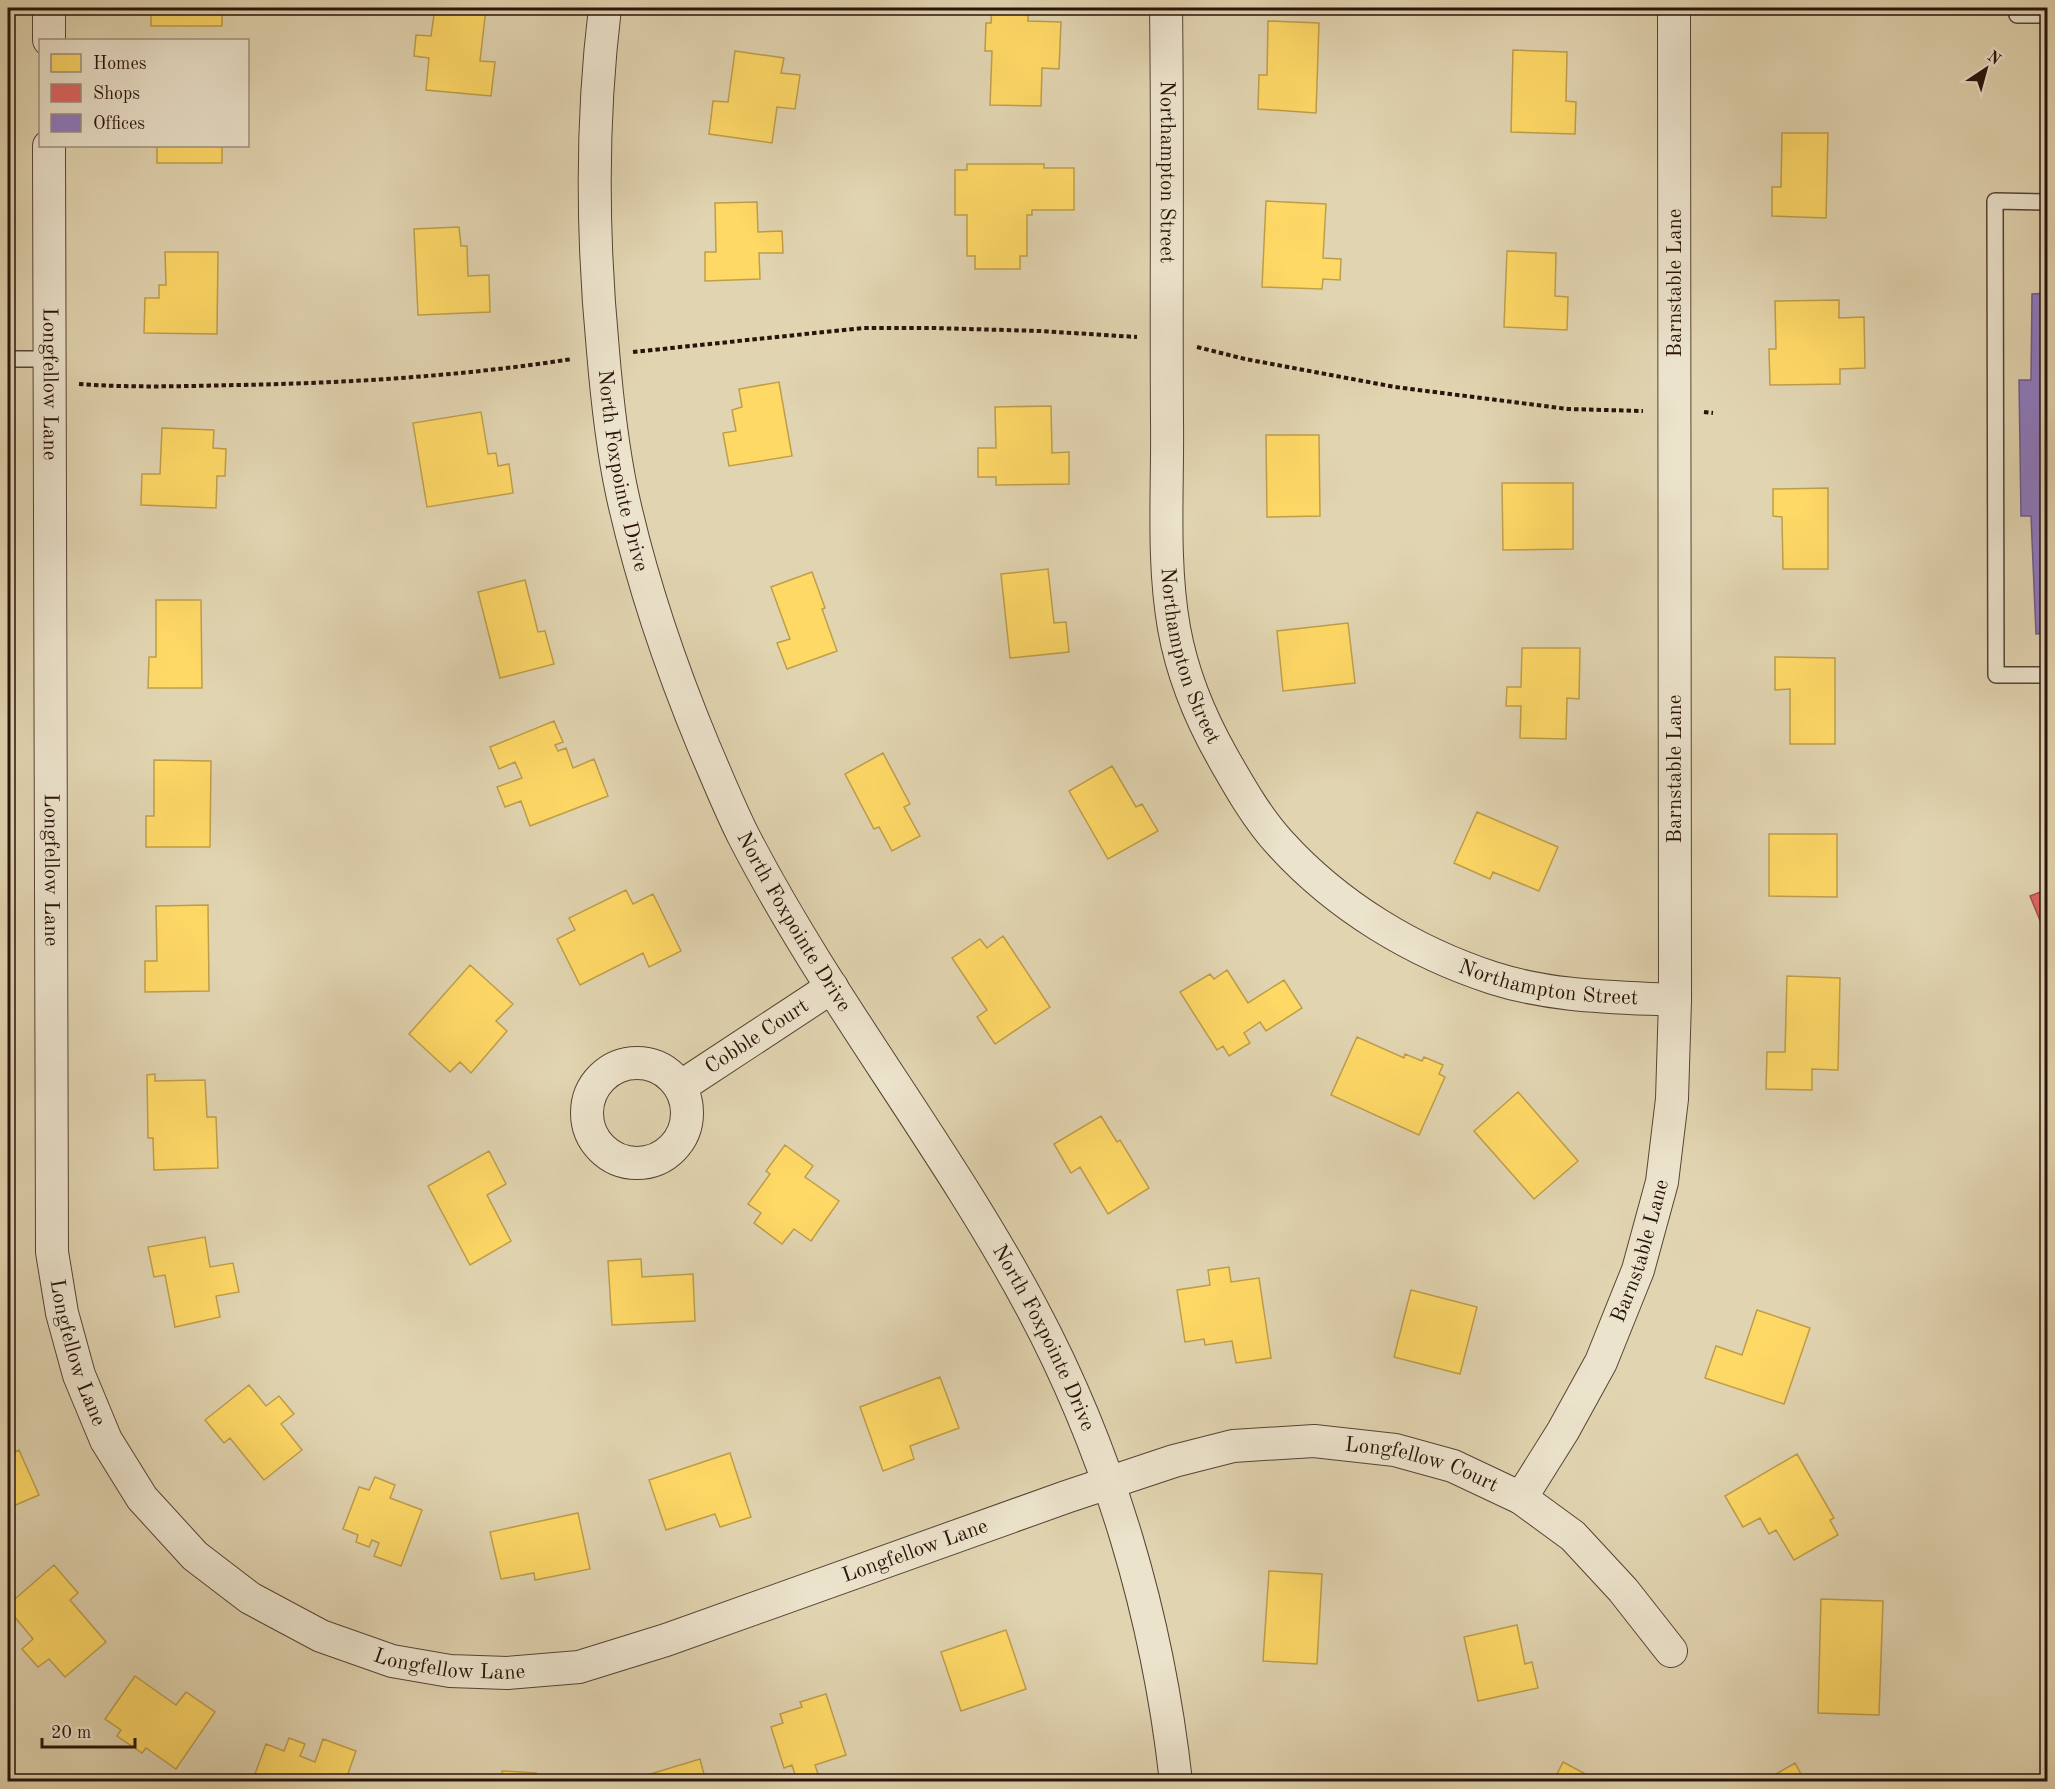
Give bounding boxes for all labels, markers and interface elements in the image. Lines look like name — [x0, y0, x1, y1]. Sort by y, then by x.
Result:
legend — [39, 39, 249, 147]
north arrow — [1956, 39, 2016, 99]
text: N — [1984, 48, 2004, 69]
text: Homes — [93, 55, 147, 73]
street label: Northampton Street — [1156, 81, 1177, 263]
text: Shops — [93, 85, 140, 103]
text: Offices — [93, 115, 145, 133]
street label: Barnstable Lane — [1665, 208, 1686, 358]
street label: Longfellow Lane — [39, 308, 60, 460]
street label: North Foxpointe Drive — [594, 369, 652, 574]
street label: Northampton Street — [1157, 567, 1224, 747]
street label: Barnstable Lane — [1665, 694, 1686, 844]
street label: Longfellow Lane — [40, 794, 62, 946]
street label: North Foxpointe Drive — [733, 828, 855, 1016]
street label: Northampton Street — [1456, 956, 1639, 1009]
street label: Cobble Court — [701, 995, 812, 1078]
street label: Barnstable Lane — [1608, 1177, 1673, 1325]
street label: North Foxpointe Drive — [988, 1241, 1098, 1434]
street label: Longfellow Lane — [46, 1277, 110, 1429]
street label: Longfellow Court — [1344, 1434, 1502, 1496]
street label: Longfellow Lane — [839, 1515, 991, 1587]
street label: Longfellow Lane — [371, 1645, 526, 1684]
scale bar — [42, 1711, 135, 1749]
text: 20 m — [51, 1724, 91, 1742]

